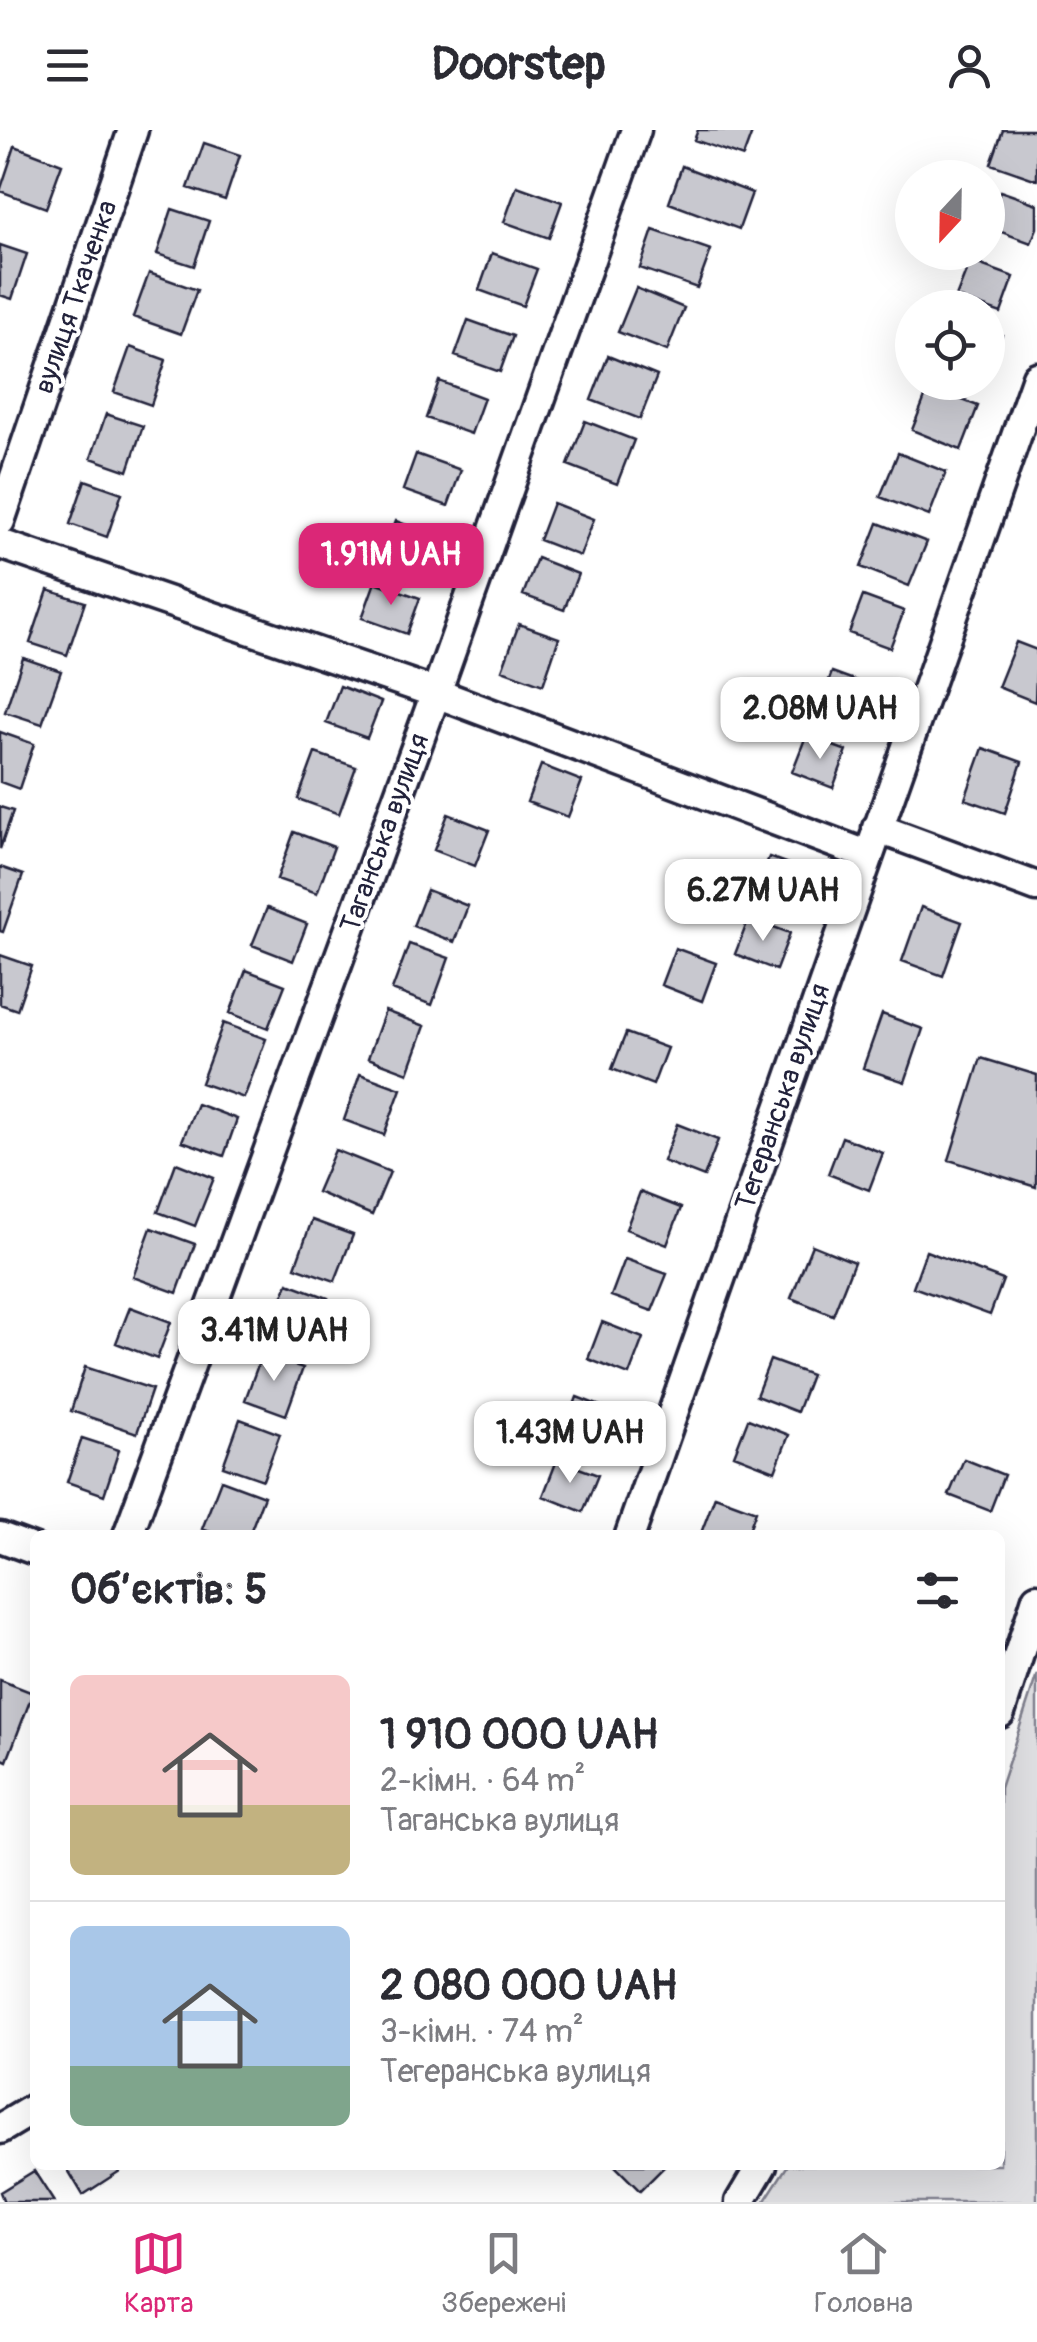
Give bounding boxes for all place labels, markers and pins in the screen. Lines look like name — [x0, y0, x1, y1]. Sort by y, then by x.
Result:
pin: 1.91M UAH — [277, 523, 505, 608]
pin: 2.08M UAH — [706, 677, 934, 762]
pin: 6.27M UAH — [649, 859, 877, 944]
pin: 3.41M UAH — [160, 1299, 388, 1384]
pin: 1.43M UAH — [456, 1401, 684, 1486]

